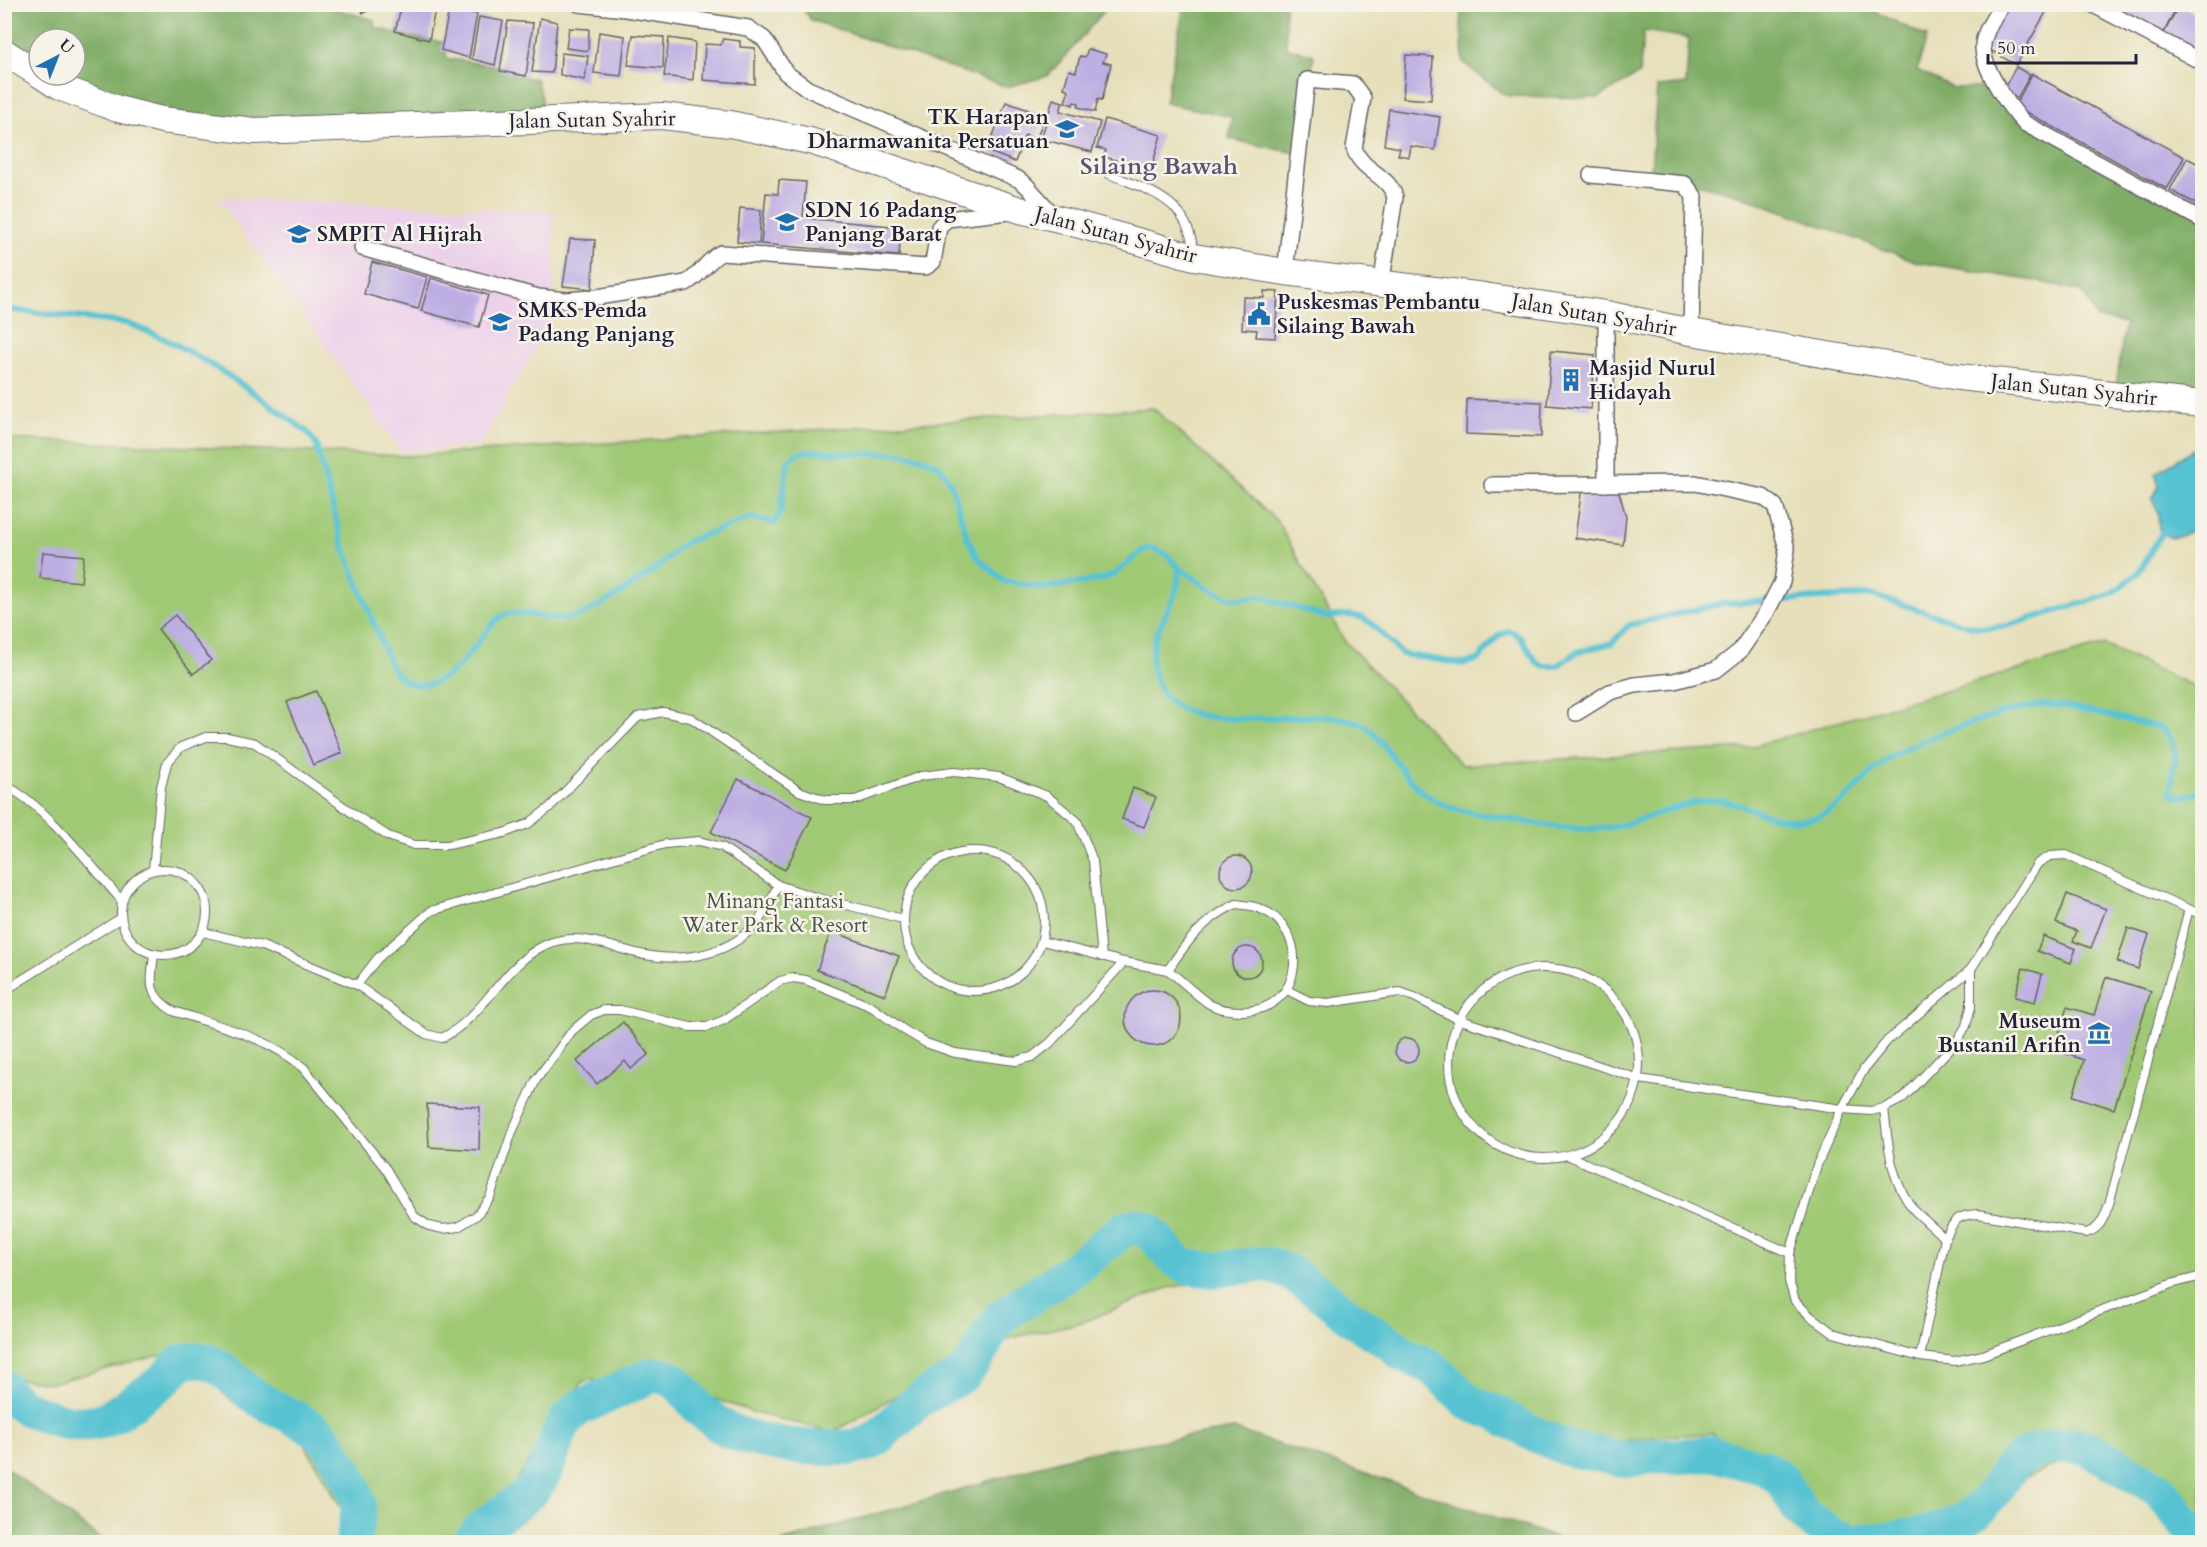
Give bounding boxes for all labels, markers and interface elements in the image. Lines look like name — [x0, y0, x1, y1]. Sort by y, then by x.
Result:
north arrow — [27, 27, 87, 87]
scale bar — [1988, 27, 2136, 65]
text: U — [54, 34, 79, 59]
text: 50 m — [1997, 36, 2036, 61]
place label: TK Harapan Dharmawanita Persatuan — [807, 103, 1050, 156]
street label: Jalan Sutan Syahrir — [505, 104, 676, 136]
school or university icon: TK Harapan Dharmawanita Persatuan — [1054, 116, 1080, 142]
district label: Silaing Bawah — [1080, 150, 1238, 183]
place label: SDN 16 Padang Panjang Barat — [805, 196, 957, 249]
street label: Jalan Sutan Syahrir — [1029, 199, 1201, 271]
school or university icon: SDN 16 Padang Panjang Barat — [774, 209, 800, 235]
place label: SMPIT Al Hijrah — [317, 220, 482, 249]
school or university icon: SMPIT Al Hijrah — [286, 221, 312, 247]
street label: Jalan Sutan Syahrir — [1506, 286, 1679, 344]
place label: Puskesmas Pembantu Silaing Bawah — [1277, 288, 1480, 341]
place label: SMKS Pemda Padang Panjang — [518, 296, 675, 349]
public building icon: Puskesmas Pembantu Silaing Bawah — [1246, 301, 1272, 327]
school or university icon: SMKS Pemda Padang Panjang — [487, 309, 513, 335]
place label: Masjid Nurul Hidayah — [1589, 354, 1716, 407]
building icon: Masjid Nurul Hidayah — [1558, 367, 1584, 393]
street label: Jalan Sutan Syahrir — [1986, 367, 2159, 413]
park label: Minang Fantasi Water Park & Resort — [681, 887, 868, 940]
place label: Museum Bustanil Arifin — [1938, 1007, 2082, 1060]
museum icon: Museum Bustanil Arifin — [2086, 1020, 2112, 1046]

